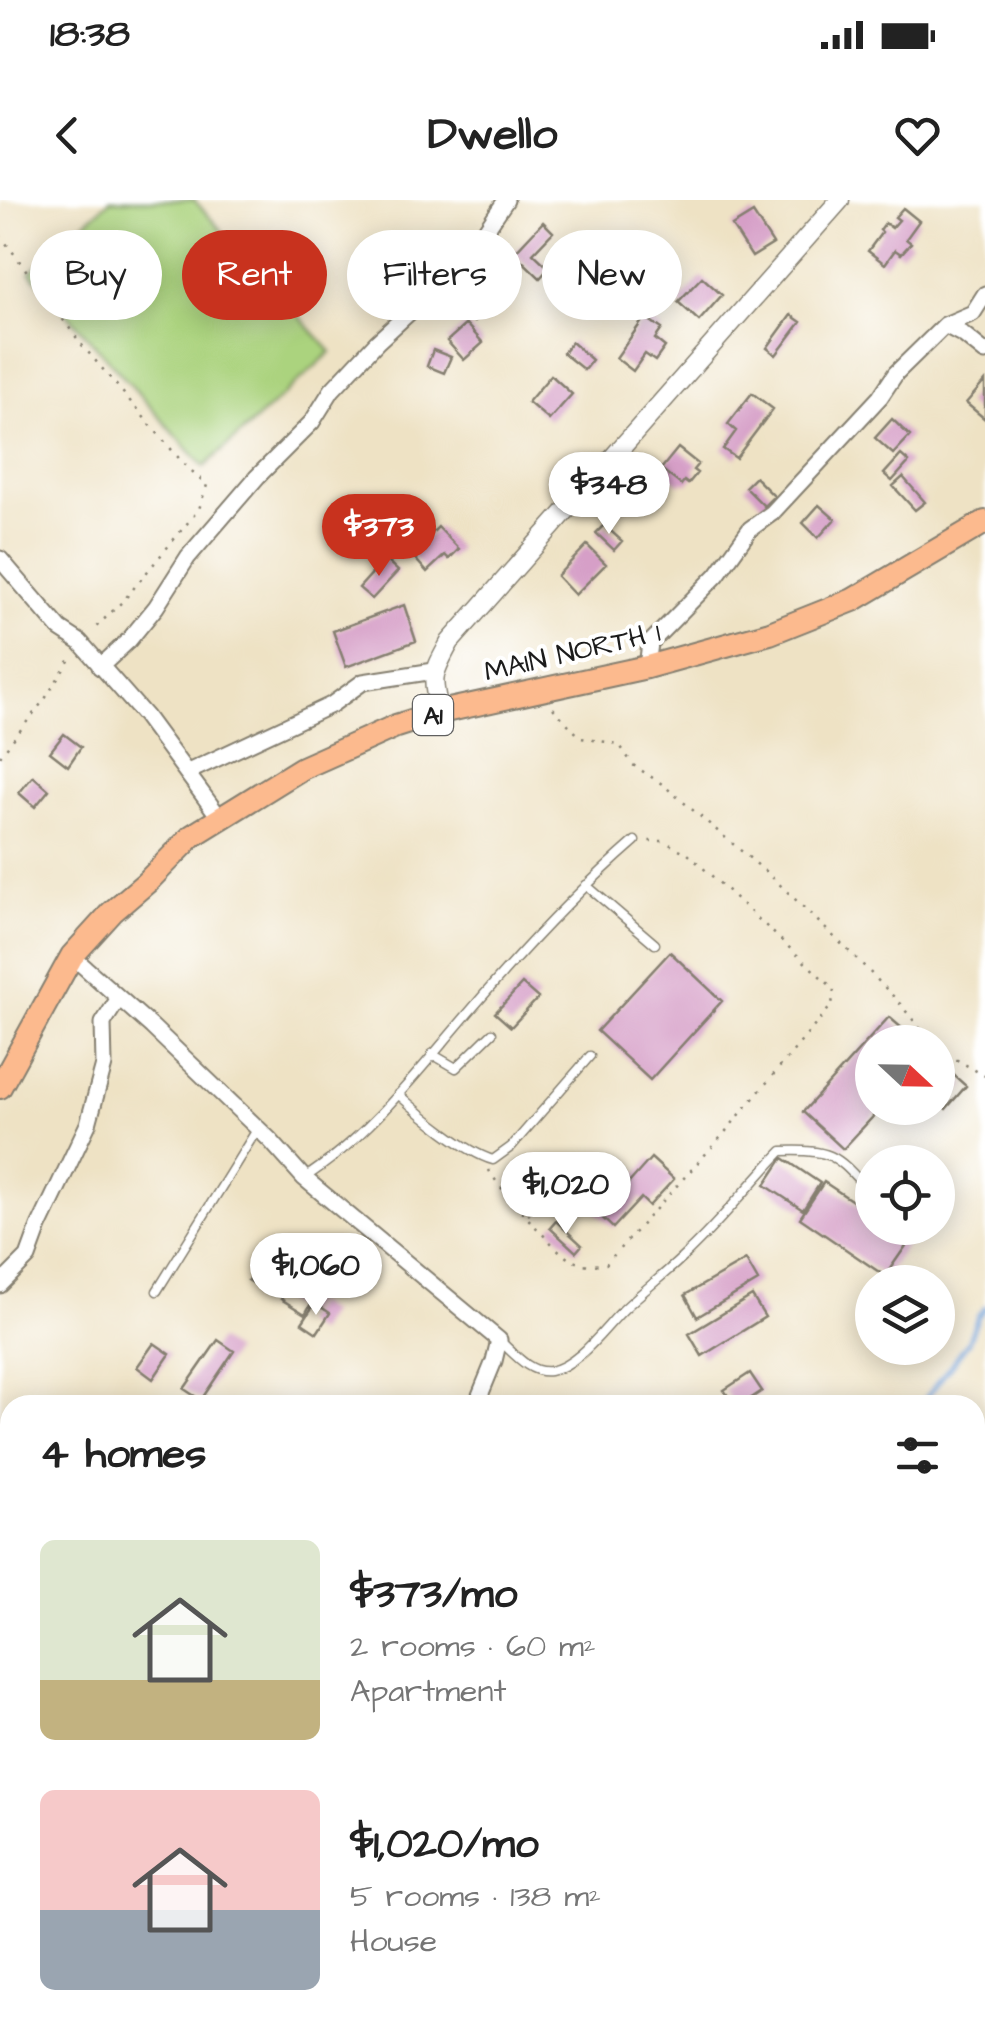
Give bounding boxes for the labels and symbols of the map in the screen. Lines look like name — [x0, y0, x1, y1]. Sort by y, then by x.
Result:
pin: $348 — [550, 452, 668, 537]
pin: $373 — [320, 494, 438, 579]
street label: MAIN NORTH 1 — [480, 613, 665, 692]
road number: A1 — [413, 695, 453, 735]
north arrow — [855, 1025, 955, 1125]
pin: $1,020 — [485, 1152, 647, 1237]
pin: $1,060 — [235, 1233, 397, 1318]

